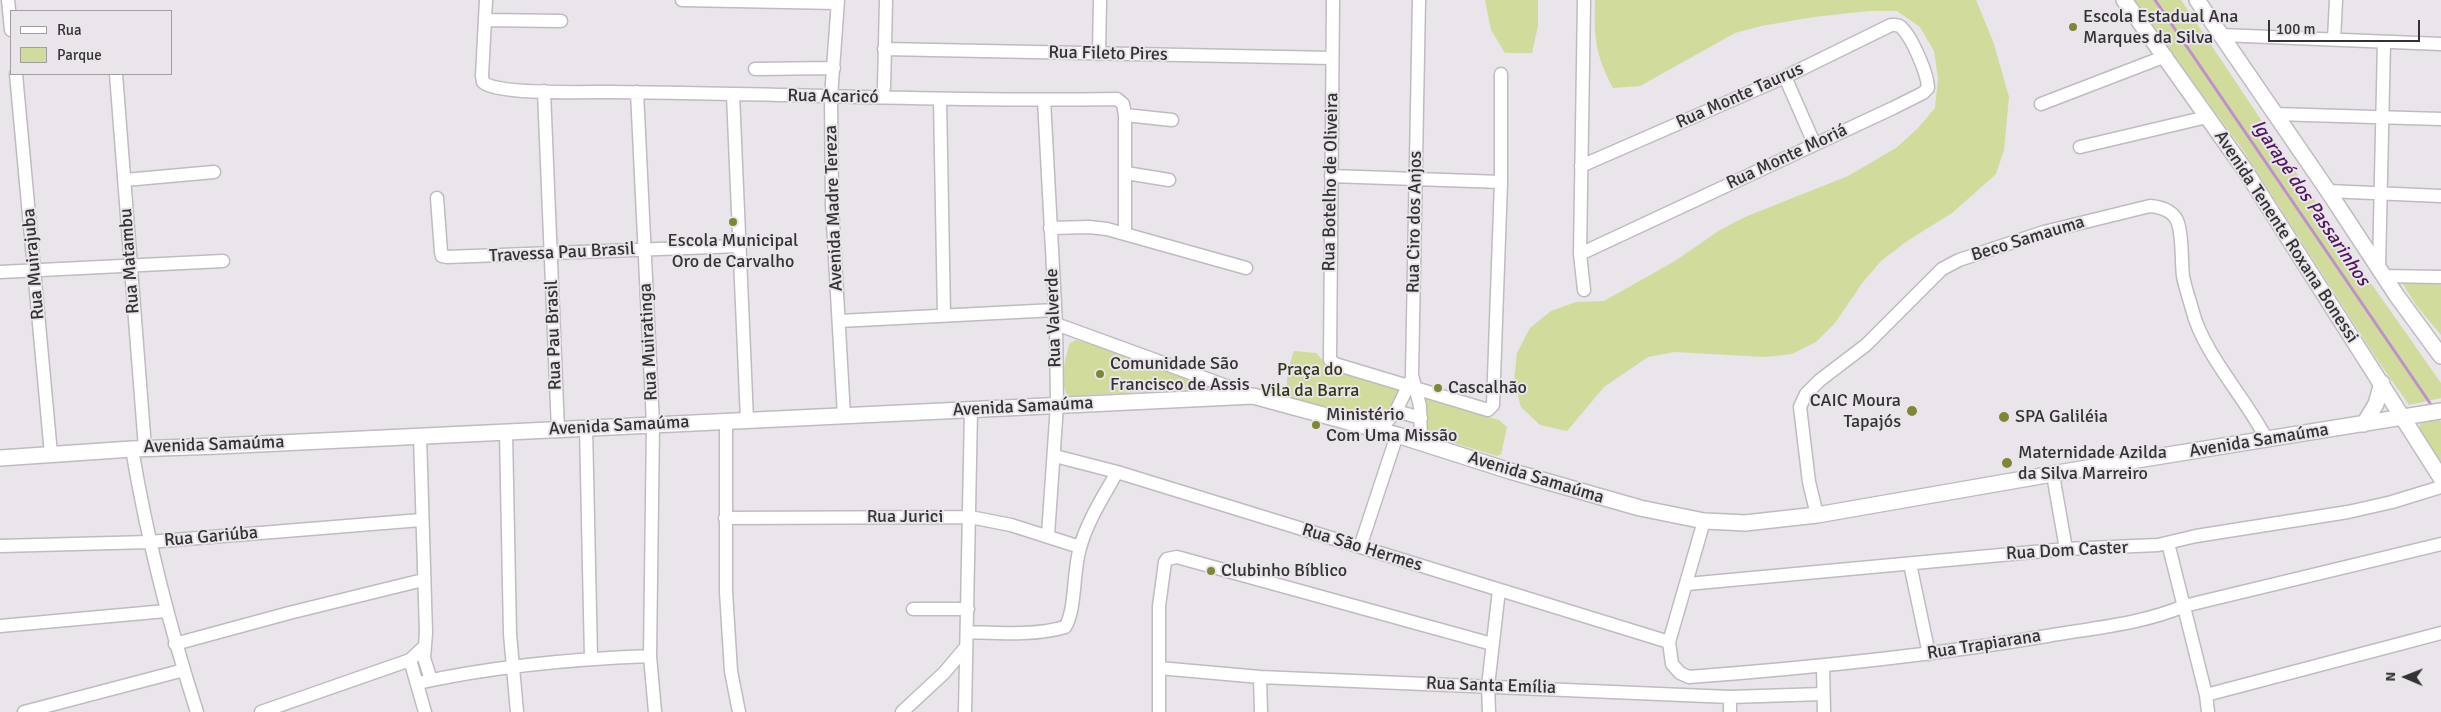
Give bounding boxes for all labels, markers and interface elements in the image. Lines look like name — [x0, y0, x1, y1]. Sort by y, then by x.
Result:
place label: Escola Estadual Ana Marques da Silva — [2083, 6, 2238, 48]
legend — [10, 10, 172, 75]
scale bar — [2271, 10, 2424, 42]
text: 100 m — [2276, 20, 2316, 38]
text: Rua — [57, 21, 82, 39]
marker: Escola Estadual Ana Marques da Silva — [2067, 21, 2079, 33]
street label: Rua Fileto Pires — [1048, 42, 1168, 66]
text: Parque — [57, 46, 102, 64]
street label: Rua Monte Taurus — [1673, 58, 1807, 134]
street label: Rua Acaricó — [787, 85, 879, 109]
street label: Rua Botelho de Oliveira — [1319, 92, 1343, 272]
water label: Igarapé dos Passarinhos — [2246, 116, 2374, 290]
street label: Rua Monte Moriá — [1723, 120, 1851, 194]
street label: Avenida Madre Tereza — [820, 125, 848, 291]
street label: Avenida Tenente Roxana Bonessi — [2209, 127, 2363, 347]
street label: Rua Ciro dos Anjos — [1403, 151, 1427, 293]
street label: Rua Muirajuba — [18, 207, 50, 321]
street label: Rua Matambu — [116, 207, 144, 315]
street label: Beco Samauma — [1969, 211, 2087, 267]
marker: Escola Municipal Oro de Carvalho — [727, 216, 739, 228]
place label: Escola Municipal Oro de Carvalho — [668, 230, 798, 272]
street label: Travessa Pau Brasil — [488, 238, 636, 268]
street label: Rua Valverde — [1041, 268, 1067, 368]
street label: Rua Pau Brasil — [541, 279, 567, 391]
street label: Rua Muiratinga — [635, 283, 663, 401]
place label: Comunidade São Francisco de Assis — [1110, 353, 1250, 396]
park label: Praça do Vila da Barra — [1261, 359, 1359, 402]
marker: Comunidade São Francisco de Assis — [1094, 368, 1106, 380]
place label: Cascalhão — [1448, 377, 1527, 399]
marker: Cascalhão — [1432, 382, 1444, 394]
place label: CAIC Moura Tapajós — [1810, 390, 1901, 432]
street label: Avenida Samaúma — [952, 393, 1094, 421]
place label: Ministério Com Uma Missão — [1326, 404, 1457, 446]
marker: CAIC Moura Tapajós — [1905, 404, 1919, 418]
place label: SPA Galiléia — [2015, 406, 2108, 428]
marker: SPA Galiléia — [1997, 410, 2011, 424]
street label: Avenida Samaúma — [548, 412, 690, 440]
marker: Ministério Com Uma Missão — [1310, 419, 1322, 431]
street label: Avenida Samaúma — [2188, 419, 2330, 463]
street label: Avenida Samaúma — [143, 432, 285, 458]
place label: Maternidade Azilda da Silva Marreiro — [2018, 442, 2167, 484]
street label: Avenida Samaúma — [1465, 447, 1607, 509]
marker: Maternidade Azilda da Silva Marreiro — [2000, 456, 2014, 470]
street label: Rua Jurici — [867, 506, 943, 528]
street label: Rua São Hermes — [1299, 519, 1425, 577]
street label: Rua Gariúba — [163, 522, 259, 552]
street label: Rua Dom Caster — [2005, 537, 2129, 565]
place label: Clubinho Bíblico — [1221, 560, 1347, 582]
marker: Clubinho Bíblico — [1205, 565, 1217, 577]
street label: Rua Trapiarana — [1925, 625, 2043, 665]
north arrow — [2381, 652, 2431, 702]
text: N — [2382, 672, 2399, 682]
street label: Rua Santa Emília — [1426, 673, 1556, 699]

